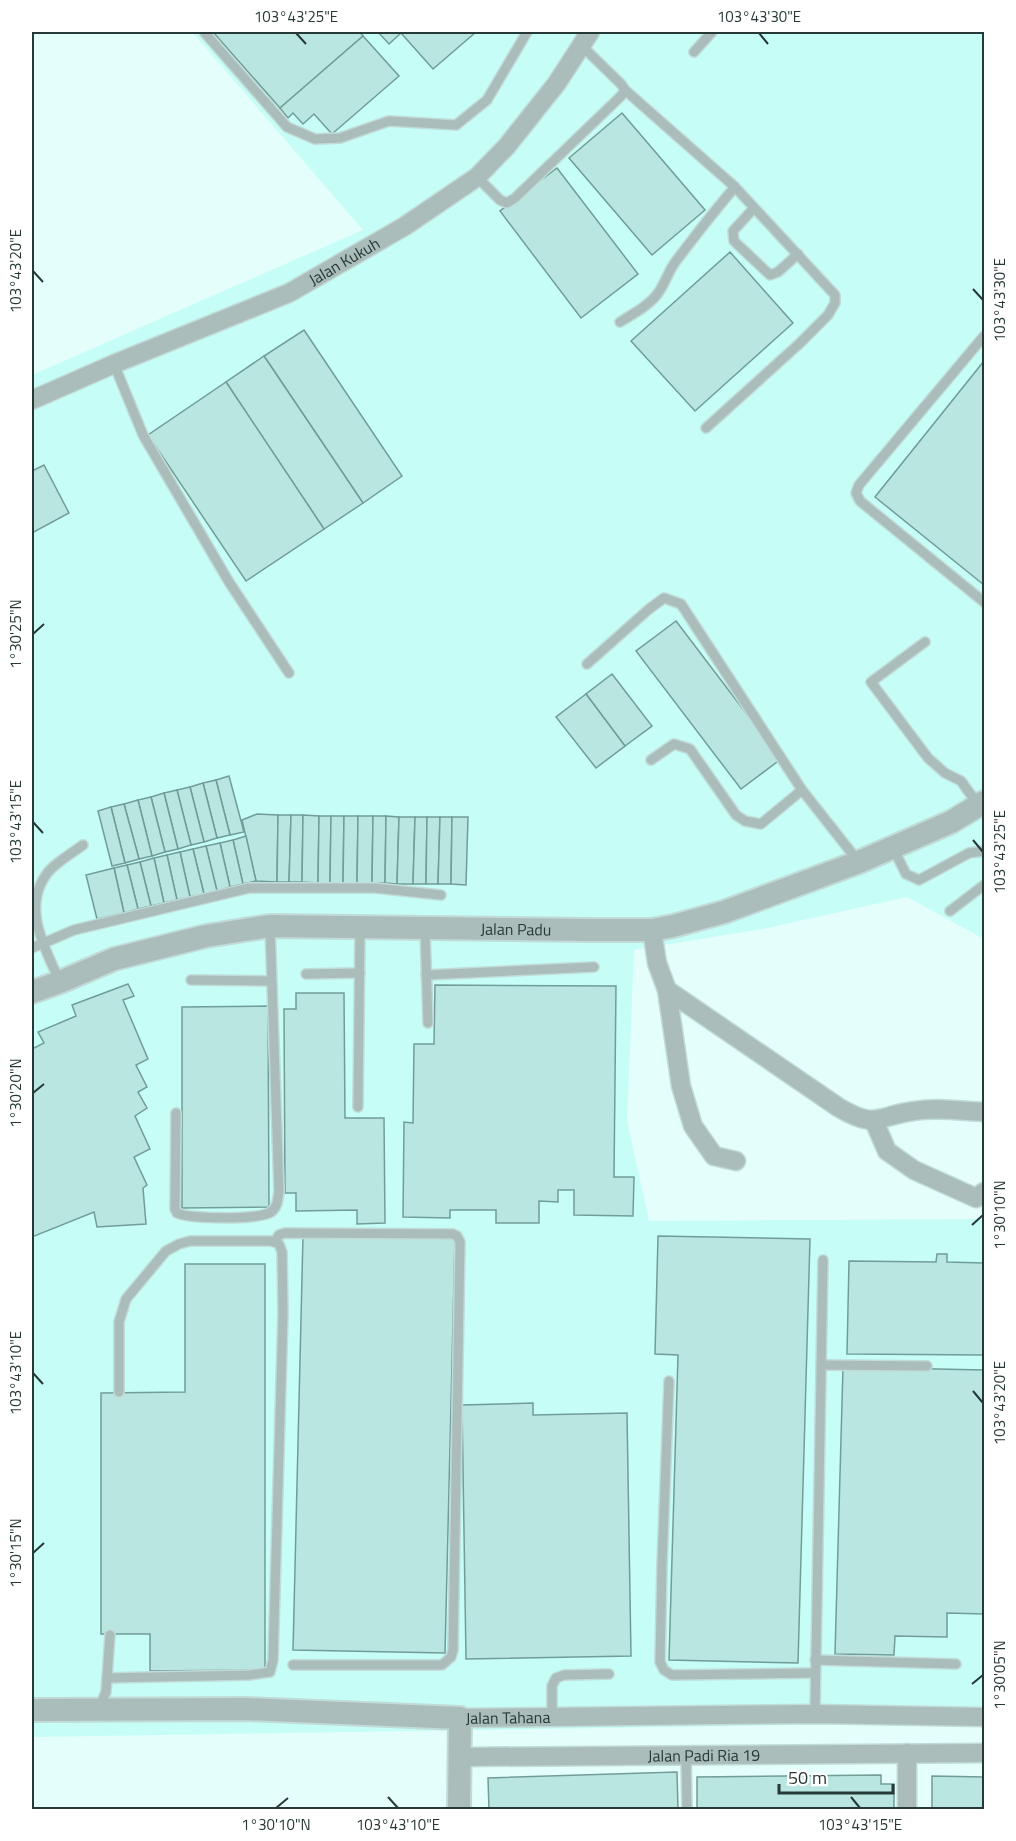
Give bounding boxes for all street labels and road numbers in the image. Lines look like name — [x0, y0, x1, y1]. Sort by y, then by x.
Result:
street label: Jalan Kukuh — [304, 231, 384, 291]
street label: Jalan Padu — [480, 917, 552, 942]
street label: Jalan Tahana — [465, 1705, 551, 1730]
street label: Jalan Padi Ria 19 — [648, 1743, 760, 1768]

